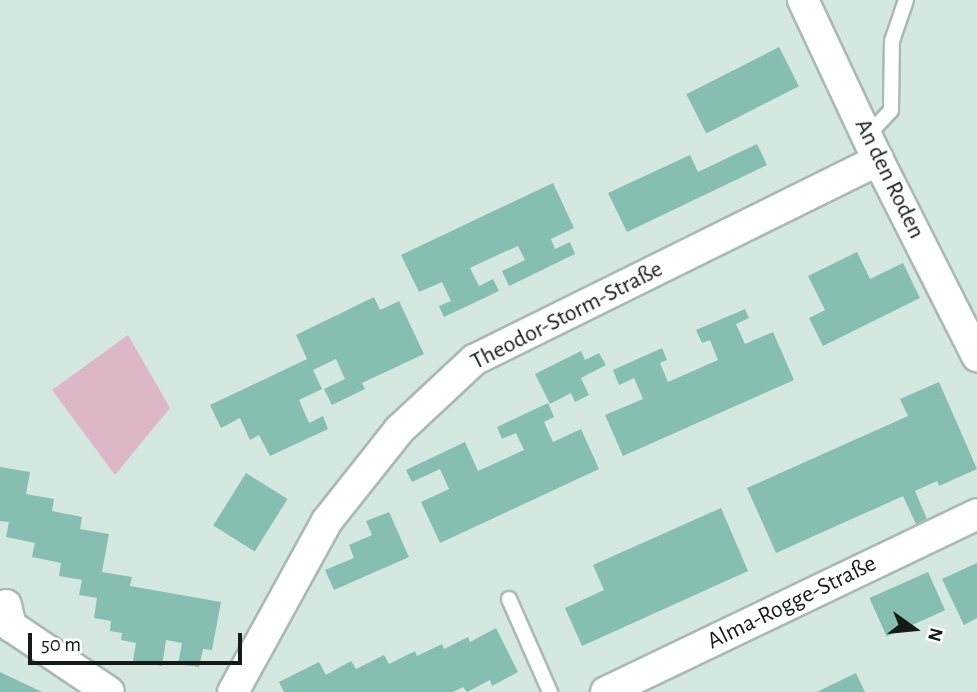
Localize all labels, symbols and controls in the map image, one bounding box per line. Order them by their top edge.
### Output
street label: An den Roden [848,114,930,244]
street label: Theodor-Storm-Straße [466,255,668,377]
street label: Alma-Rogge-Straße [703,550,881,656]
north arrow [879,594,949,664]
scale bar [32,618,245,662]
text: N [924,626,946,643]
text: 50 m [41,634,81,655]

